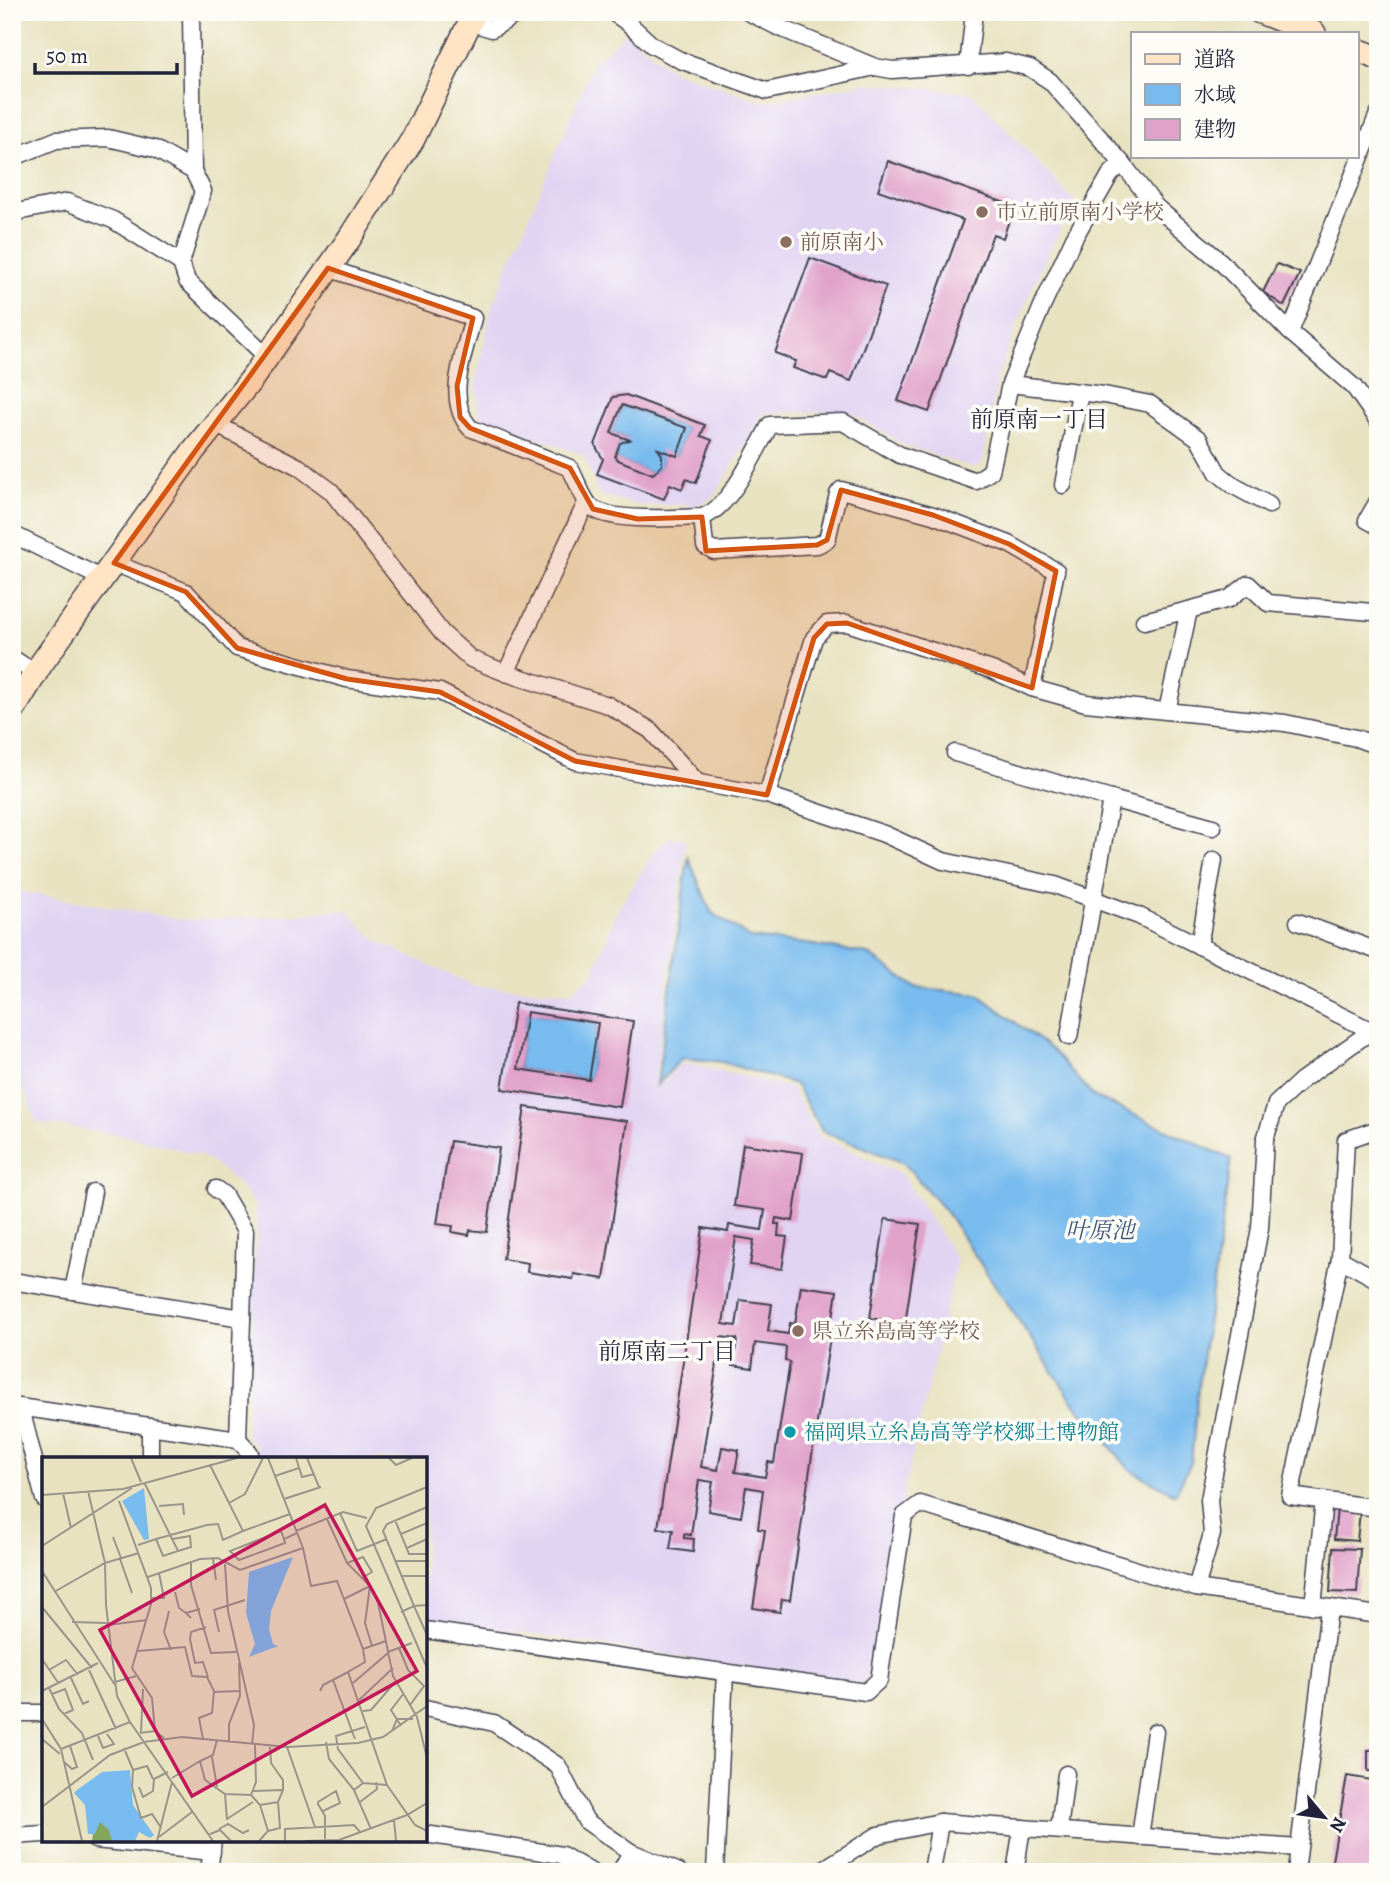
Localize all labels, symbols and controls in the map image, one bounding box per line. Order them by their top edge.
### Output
scale bar [35,32,177,76]
legend [1131,32,1358,158]
text: 50 m [46,42,88,70]
text: 道路 [1194,45,1236,73]
text: 水域 [1194,81,1236,109]
text: 建物 [1194,115,1236,143]
place label: 市立前原南小学校 [996,198,1164,226]
marker: 市立前原南小学校 [974,204,990,220]
place label: 前原南小 [800,228,884,256]
marker: 前原南小 [778,234,794,250]
district label: 前原南一丁目 [970,404,1108,435]
water label: 叶原池 [1066,1215,1138,1246]
place label: 県立糸島高等学校 [812,1317,980,1345]
marker: 県立糸島高等学校 [790,1323,806,1339]
district label: 前原南二丁目 [598,1336,736,1367]
place label: 福岡県立糸島高等学校郷土博物館 [804,1418,1119,1446]
marker: 福岡県立糸島高等学校郷土博物館 [782,1424,798,1440]
inset map [42,1457,427,1842]
north arrow [1288,1783,1358,1853]
text: N [1323,1812,1353,1837]

